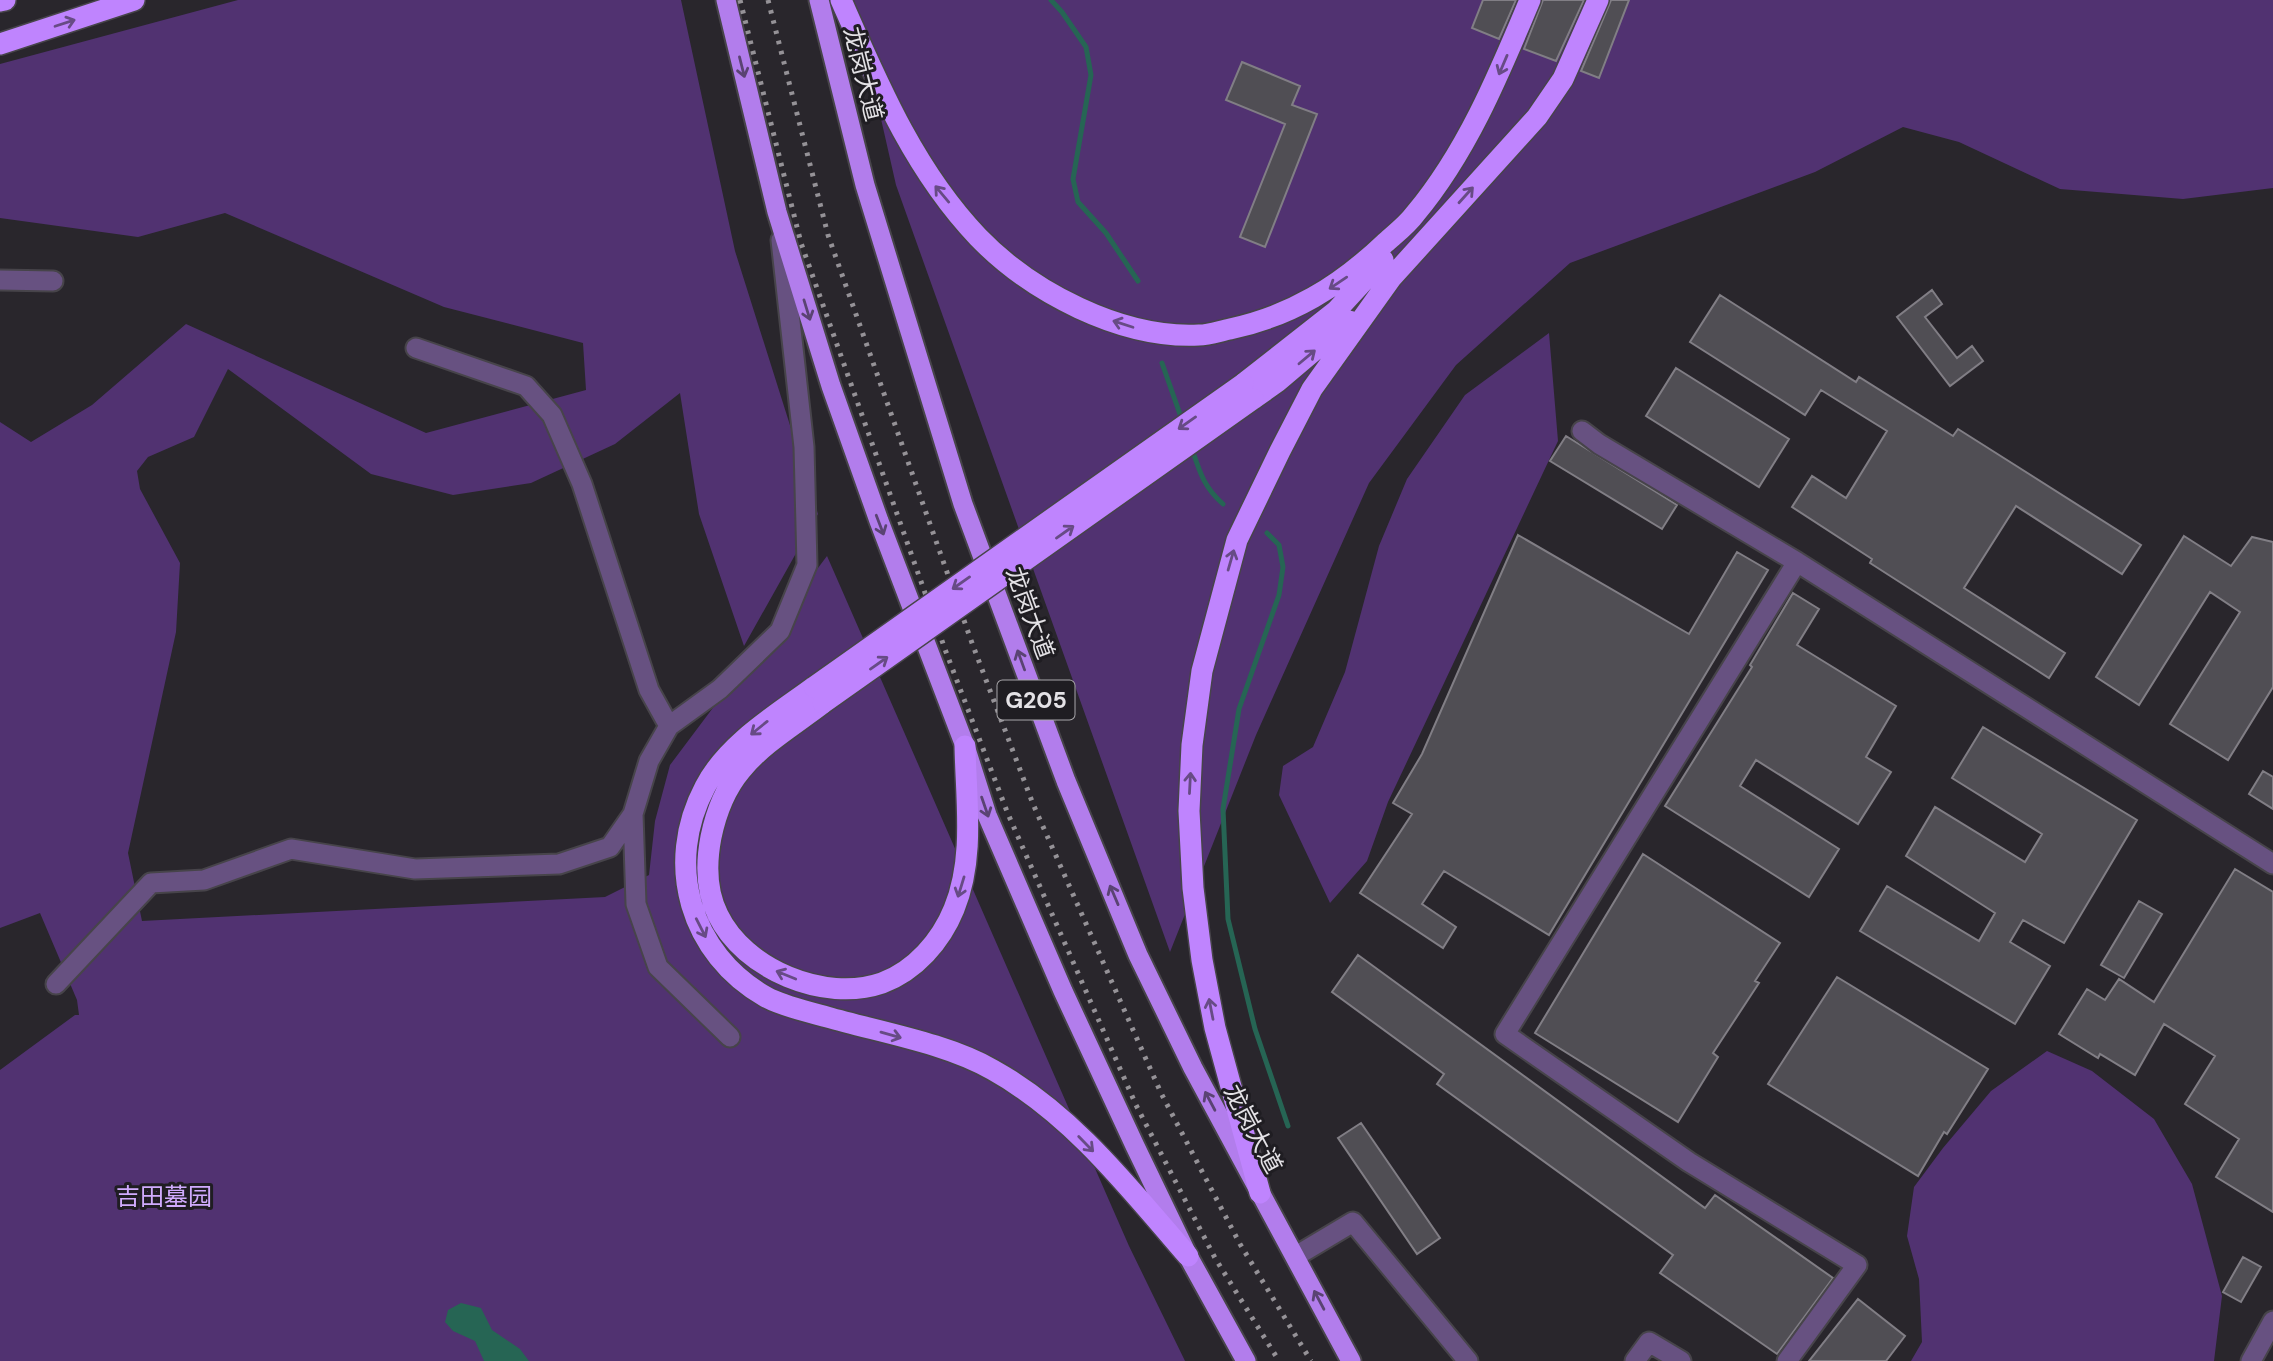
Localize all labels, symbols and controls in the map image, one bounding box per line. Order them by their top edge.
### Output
one-way arrow [54,16,76,29]
street label: 龙岗大道 [837,24,890,124]
one-way arrow [1495,54,1508,75]
one-way arrow [736,55,749,77]
one-way arrow [935,185,950,203]
one-way arrow [1458,187,1475,204]
one-way arrow [1329,275,1348,290]
one-way arrow [802,298,815,320]
one-way arrow [1113,317,1135,329]
one-way arrow [1298,349,1316,365]
one-way arrow [1178,416,1197,430]
one-way arrow [875,514,888,536]
one-way arrow [1055,525,1074,539]
one-way arrow [1226,549,1239,571]
street label: 龙岗大道 [999,562,1061,663]
one-way arrow [952,576,971,590]
one-way arrow [1014,650,1027,672]
one-way arrow [869,656,888,671]
road number: G205 [998,680,1074,720]
one-way arrow [751,721,769,736]
one-way arrow [1184,772,1197,795]
one-way arrow [980,796,992,818]
one-way arrow [953,876,966,898]
one-way arrow [1106,885,1119,906]
one-way arrow [694,917,708,937]
one-way arrow [775,968,797,981]
one-way arrow [1204,998,1218,1021]
one-way arrow [880,1029,902,1042]
street label: 龙岗大道 [1217,1079,1290,1178]
one-way arrow [1203,1091,1217,1111]
one-way arrow [1078,1135,1095,1152]
park label: 吉田墓园 [116,1181,212,1212]
one-way arrow [1312,1291,1326,1311]

